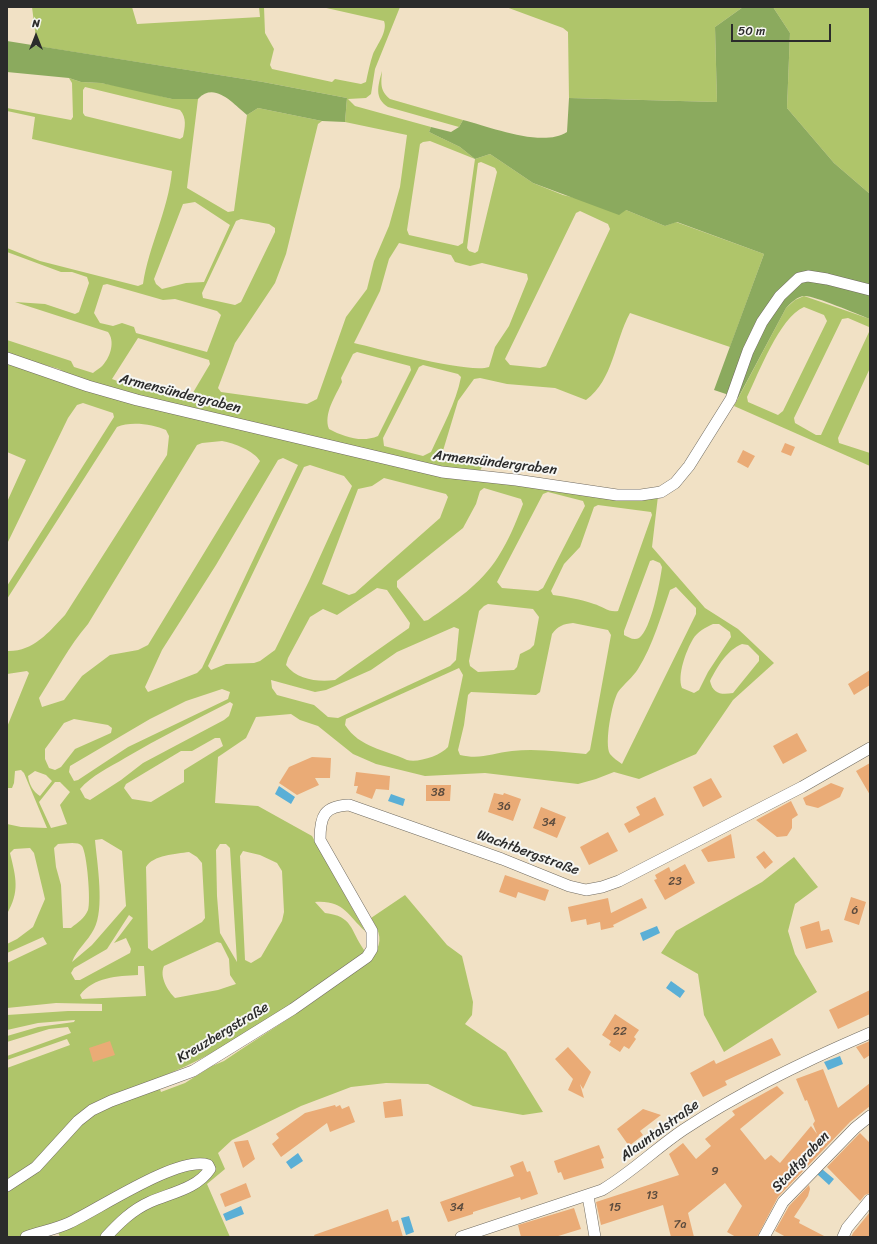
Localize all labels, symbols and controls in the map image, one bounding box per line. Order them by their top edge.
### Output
text: N [32,14,40,33]
north arrow [16,16,56,56]
scale bar [733,16,833,42]
text: 50 m [738,20,765,42]
street label: Armensündergraben [118,371,242,417]
street label: Armensündergraben [432,447,558,479]
house number: 38 [431,786,445,800]
house number: 36 [497,800,511,814]
house number: 34 [542,816,556,830]
street label: Wachtbergstraße [475,827,581,879]
house number: 23 [668,875,682,889]
house number: 6 [852,904,858,918]
street label: Kreuzbergstraße [174,999,272,1067]
house number: 22 [613,1025,627,1039]
street label: Alauntalstraße [617,1097,703,1165]
street label: Stadtgraben [769,1128,833,1196]
house number: 9 [711,1165,719,1179]
house number: 13 [646,1189,658,1203]
house number: 34 [450,1201,464,1215]
house number: 15 [609,1201,621,1215]
house number: 7a [674,1218,686,1232]

